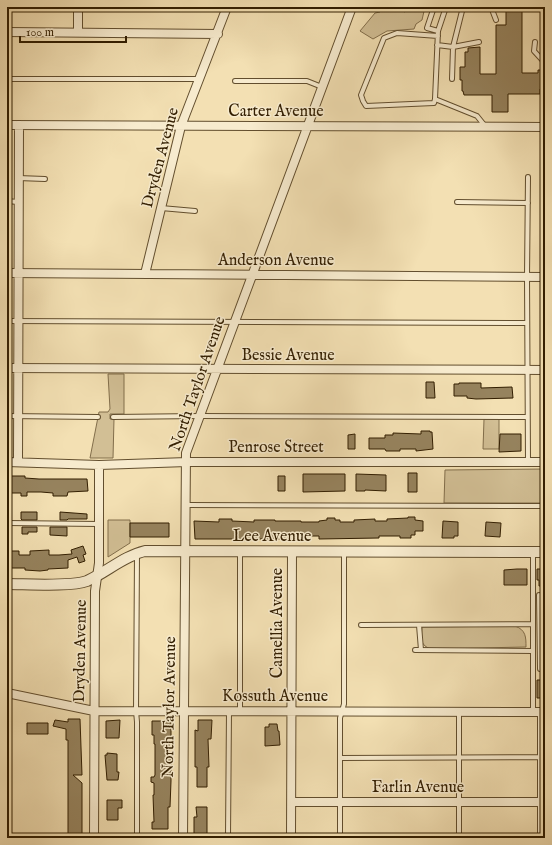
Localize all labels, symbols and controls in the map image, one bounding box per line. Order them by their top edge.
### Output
scale bar [20,18,126,44]
text: 100 m [26,25,54,40]
street label: Carter Avenue [228,102,324,122]
street label: Dryden Avenue [138,106,184,210]
street label: Anderson Avenue [217,251,334,271]
street label: North Taylor Avenue [166,314,230,454]
street label: Bessie Avenue [241,346,335,366]
street label: Penrose Street [228,438,324,458]
street label: Lee Avenue [233,527,311,547]
street label: Camellia Avenue [268,568,288,678]
street label: Dryden Avenue [70,599,92,703]
street label: North Taylor Avenue [159,636,181,778]
street label: Kossuth Avenue [222,687,328,707]
street label: Farlin Avenue [372,778,464,798]

